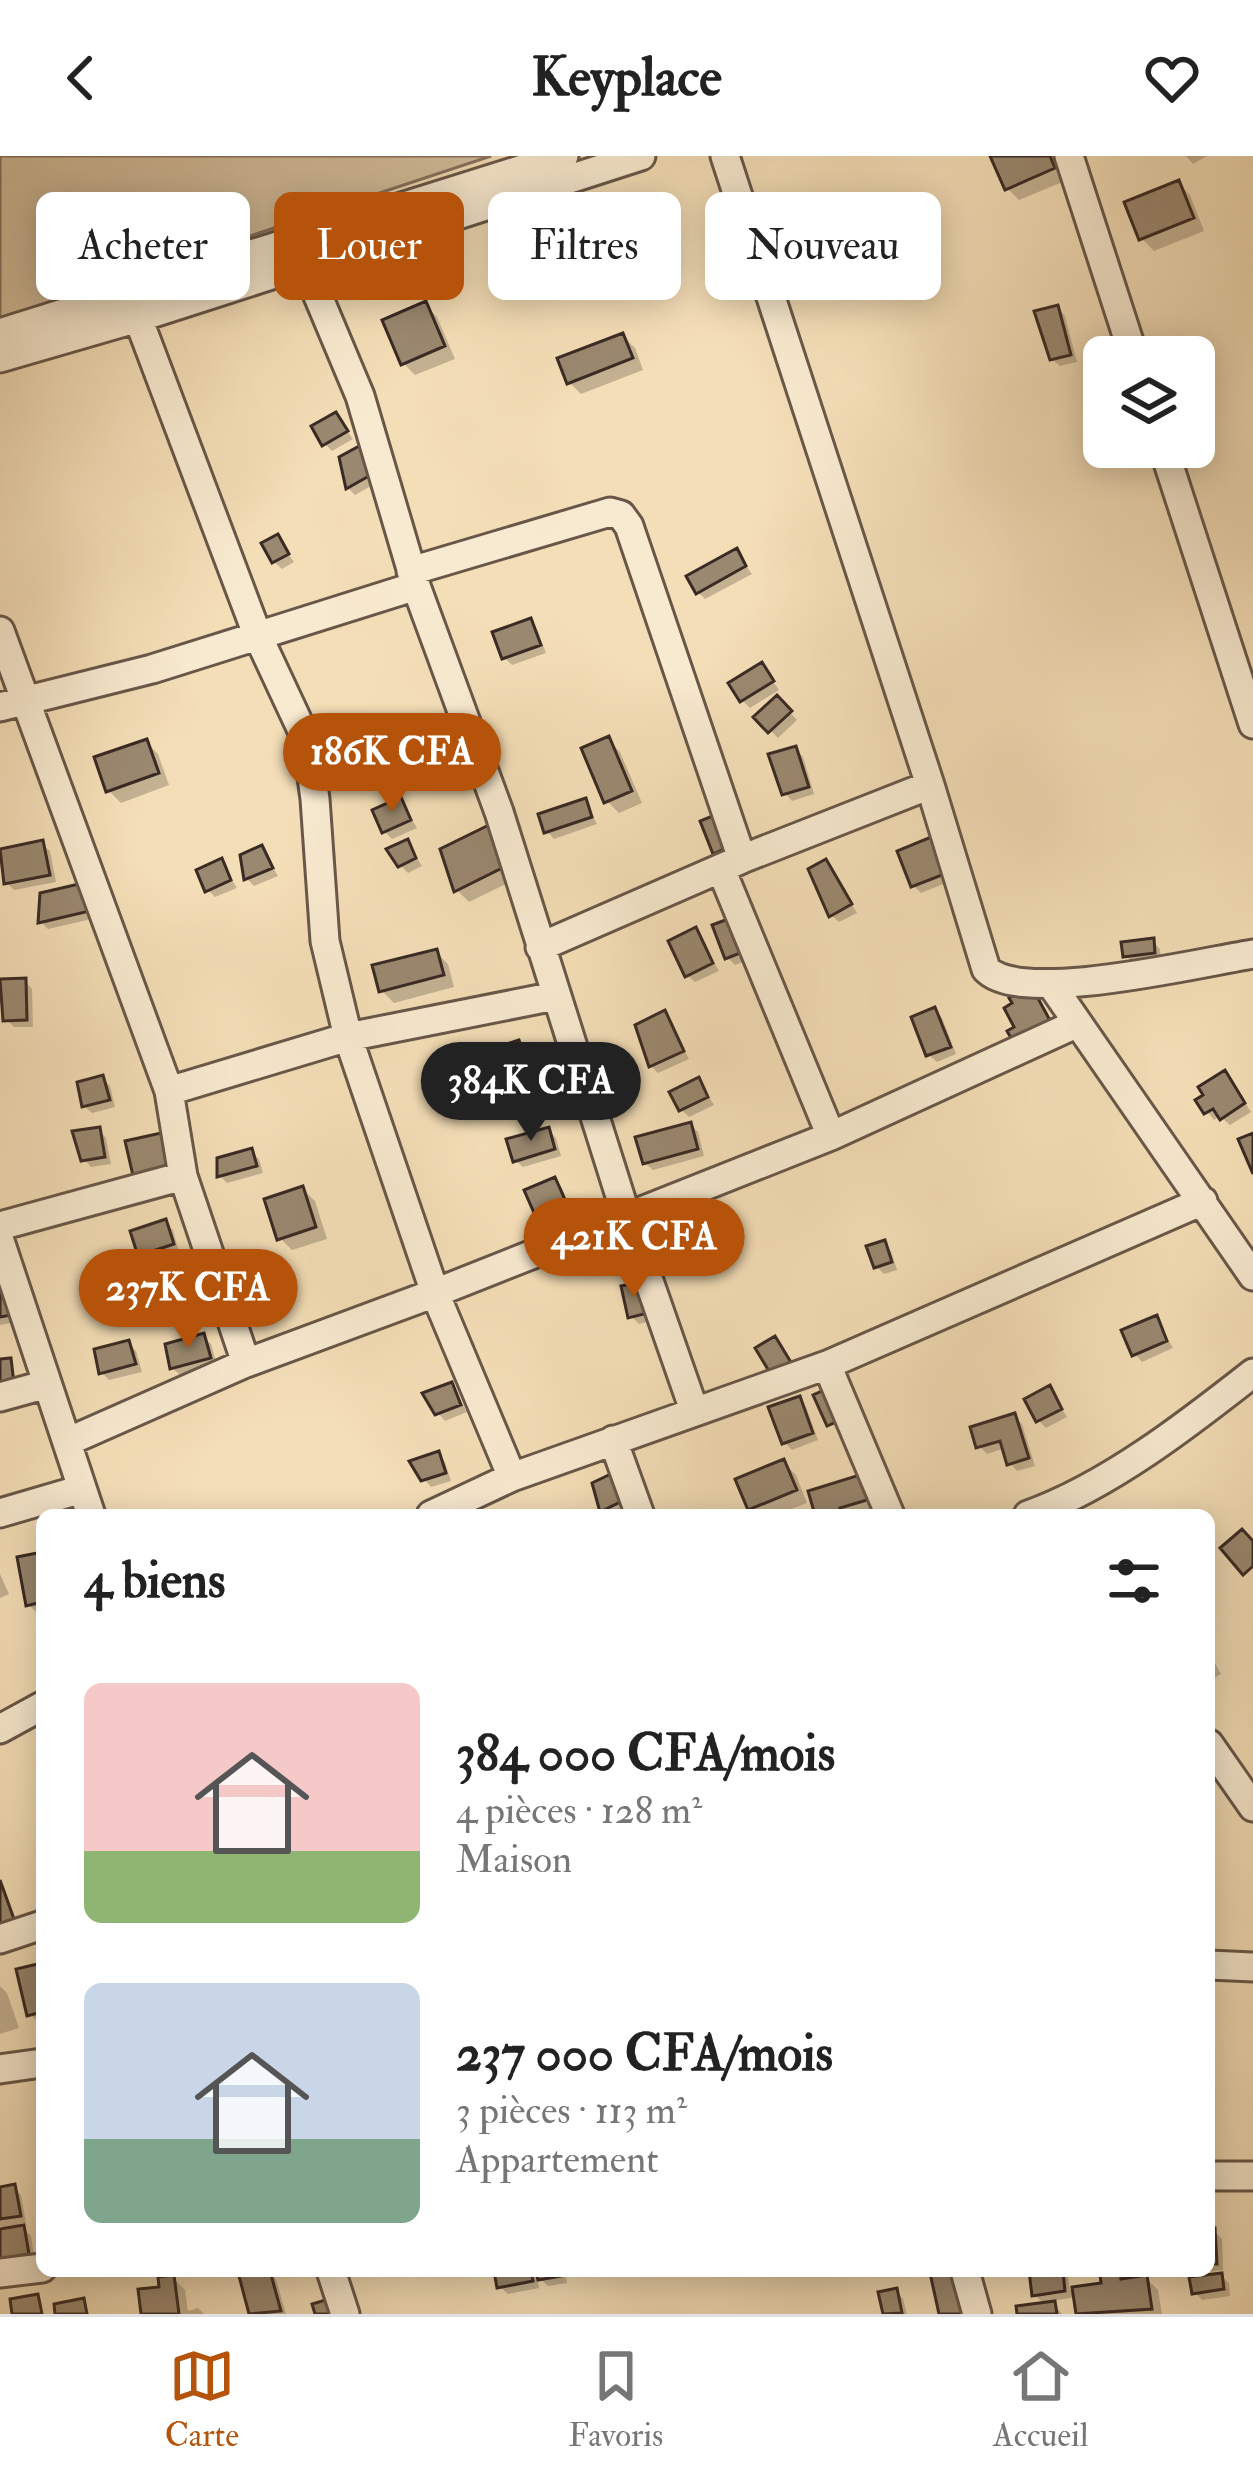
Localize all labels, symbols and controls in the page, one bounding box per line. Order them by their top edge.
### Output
text: Keyplace [531,44,722,112]
icon: back [48,45,114,111]
icon: heart [1139,45,1205,111]
chip: Acheter [36,192,250,300]
chip: Louer [274,192,464,300]
chip: Filtres [488,192,681,300]
chip: Nouveau [705,192,941,300]
map controls [1083,336,1215,468]
button: layers [1083,336,1215,468]
pin: 186K CFA [268,713,516,815]
text: 186K CFA [310,727,474,776]
pin: 384K CFA [407,1042,655,1144]
text: 384K CFA [448,1056,614,1105]
pin: 421K CFA [510,1198,758,1300]
text: 421K CFA [551,1212,717,1261]
pin: 237K CFA [64,1249,312,1351]
text: 237K CFA [106,1263,270,1312]
icon: filters [1101,1548,1167,1614]
text: 4 biens [84,1549,226,1613]
text: 384 000 CFA/mois [456,1722,835,1786]
icon: home [180,1731,324,1875]
text: 4 pièces · 128 m² [456,1786,702,1835]
text: Maison [456,1835,572,1884]
text: 237 000 CFA/mois [456,2022,833,2086]
icon: home [180,2031,324,2175]
text: 3 pièces · 113 m² [456,2086,687,2135]
text: Appartement [456,2135,659,2184]
tab: Carte [165,2343,239,2456]
tab: Favoris [568,2343,663,2456]
tab: Accueil [993,2343,1088,2456]

